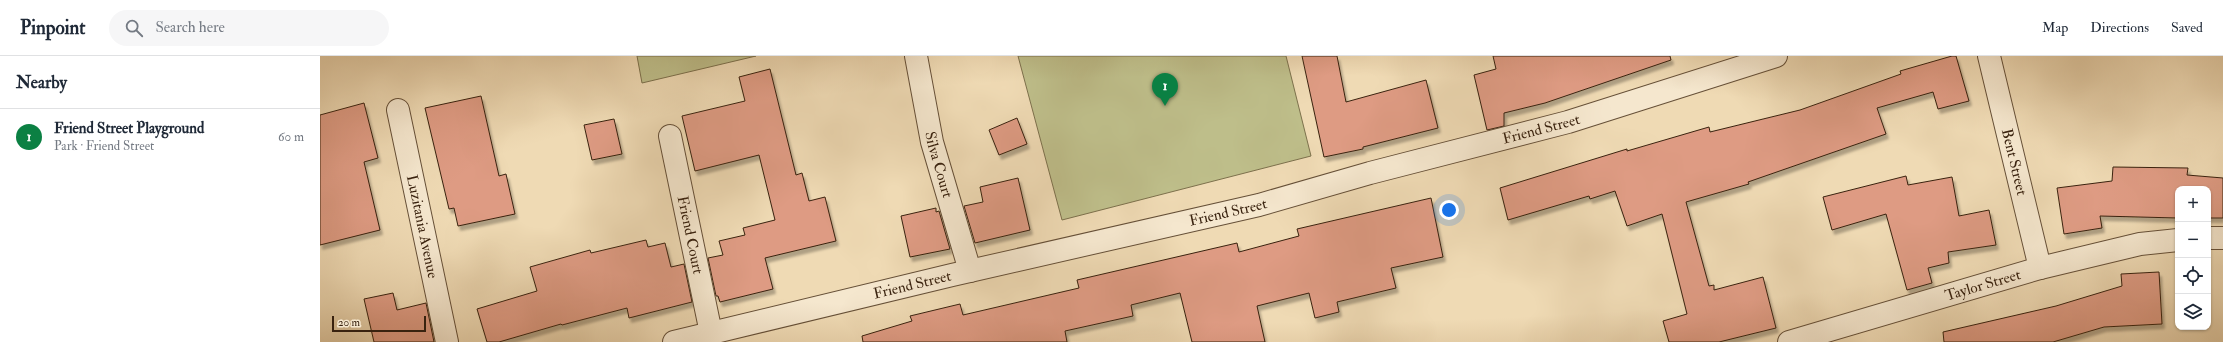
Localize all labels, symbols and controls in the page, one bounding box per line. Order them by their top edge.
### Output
search box [109,10,389,46]
text: Pinpoint [20,16,85,40]
icon: search [123,17,145,39]
text: Search here [155,18,225,37]
text: Map [2042,19,2068,36]
text: Directions [2090,19,2149,36]
text: Saved [2171,19,2203,36]
text: Nearby [16,72,67,93]
pin: 1 [1152,73,1178,106]
street label: Friend Street [1500,110,1582,149]
text: Friend Street Playground [54,119,204,138]
street label: Bent Street [1997,127,2031,198]
text: 1 [27,129,31,145]
text: 60 m [278,129,304,145]
street label: Silva Court [920,130,957,200]
text: Park · Friend Street [54,138,154,154]
street label: Luzitania Avenue [402,173,442,280]
map controls [2175,186,2211,330]
button: + [2175,186,2211,222]
street label: Friend Court [673,194,708,276]
street label: Friend Street [1187,194,1269,231]
your location [1439,200,1459,220]
button: − [2175,222,2211,258]
button: locate [2175,258,2211,294]
street label: Taylor Street [1943,265,2023,305]
street label: Friend Street [872,267,953,304]
button: layers [2175,294,2211,330]
scale bar [332,314,426,333]
text: 20 m [338,316,360,329]

